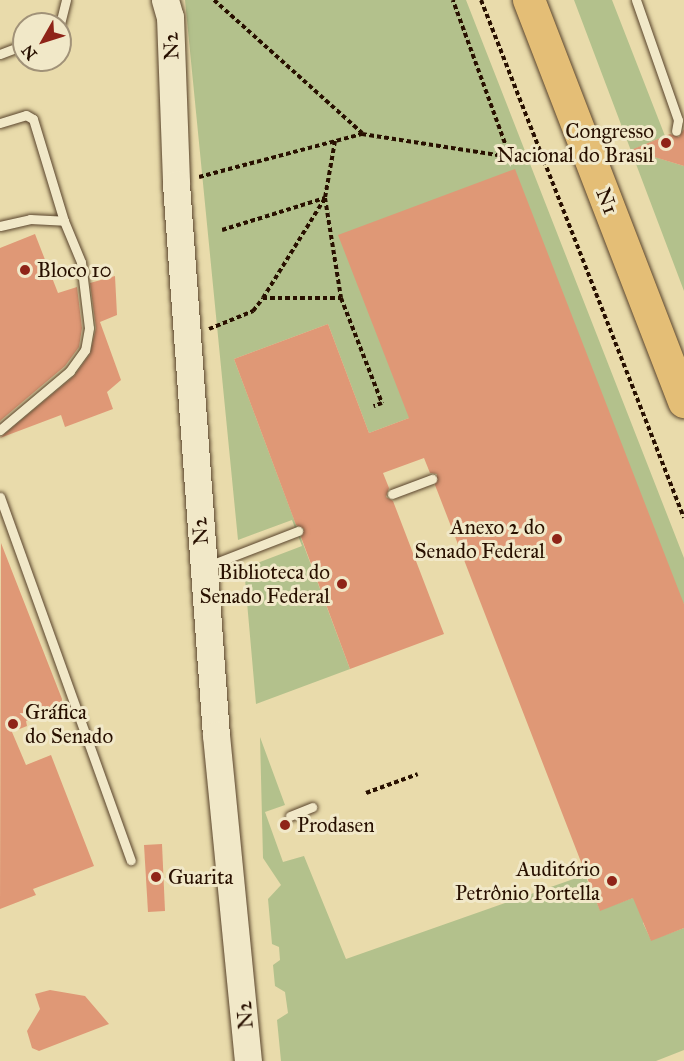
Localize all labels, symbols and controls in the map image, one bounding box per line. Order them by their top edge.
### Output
north arrow [12,12,72,72]
street label: N2 [158,31,184,61]
text: N [18,41,41,64]
place label: Congresso Nacional do Brasil [497,118,654,168]
marker: Congresso Nacional do Brasil [659,136,673,150]
street label: N1 [591,184,623,218]
place label: Bloco 10 [37,257,112,283]
marker: Bloco 10 [18,263,32,277]
place label: Anexo 2 do Senado Federal [414,514,545,564]
street label: N2 [186,516,214,546]
marker: Anexo 2 do Senado Federal [550,532,564,546]
place label: Biblioteca do Senado Federal [199,559,330,609]
marker: Biblioteca do Senado Federal [335,577,349,591]
place label: Gráfica do Senado [25,699,113,749]
marker: Gráfica do Senado [6,717,20,731]
place label: Prodasen [297,812,375,838]
marker: Prodasen [278,818,292,832]
place label: Auditório Petrônio Portella [455,856,600,906]
place label: Guarita [168,864,233,890]
marker: Guarita [149,870,163,884]
marker: Auditório Petrônio Portella [605,874,619,888]
street label: N2 [231,1000,259,1030]

